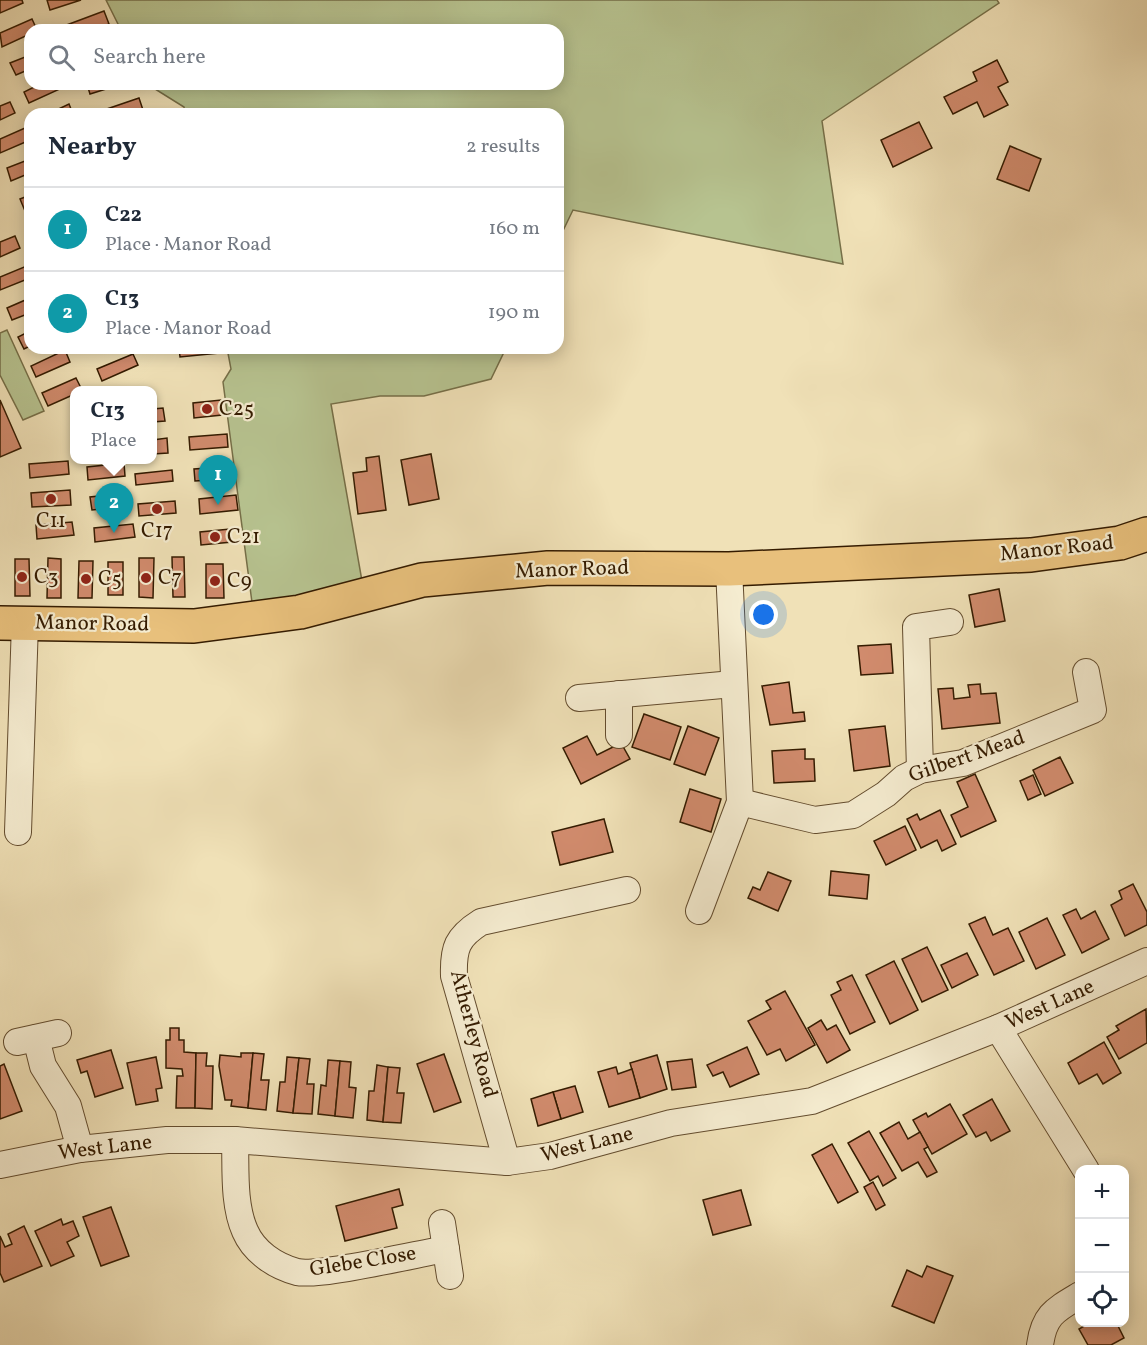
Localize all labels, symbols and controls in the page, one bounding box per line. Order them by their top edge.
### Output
search box [24,24,564,90]
icon: search [45,41,78,74]
text: Search here [93,42,206,73]
text: Nearby [48,129,137,165]
text: 2 results [466,133,540,161]
text: C22 [105,200,142,231]
text: 1 [63,215,72,243]
text: 160 m [488,215,540,243]
text: Place · Manor Road [105,231,272,259]
text: C13 [105,284,139,315]
text: 2 [62,299,73,327]
text: 190 m [488,299,540,327]
text: Place · Manor Road [105,315,272,343]
popup [70,386,157,464]
place label: C25 [219,395,254,424]
text: C13 [91,396,125,427]
marker: C25 [200,402,214,416]
text: Place [91,427,136,455]
pin: 1 [198,456,238,505]
pin: 2 [94,484,134,533]
marker: C11 [44,492,58,506]
marker: C17 [150,502,164,516]
place label: C11 [36,507,66,536]
place label: C17 [141,517,173,546]
place label: C21 [227,523,260,552]
street label: Manor Road [999,529,1115,569]
marker: C21 [208,530,222,544]
street label: Manor Road [514,554,630,586]
place label: C3 [34,563,59,592]
place label: C7 [158,564,182,593]
place label: C5 [98,565,122,594]
place label: C9 [227,567,252,596]
marker: C3 [15,570,29,584]
marker: C7 [139,571,153,585]
marker: C5 [79,572,93,586]
marker: C9 [208,574,222,588]
your location [749,600,778,629]
street label: Manor Road [35,609,149,639]
street label: Gilbert Mead [905,724,1029,790]
street label: Atherley Road [442,967,504,1101]
street label: West Lane [1001,972,1099,1037]
street label: West Lane [538,1119,636,1171]
street label: West Lane [56,1128,154,1168]
map controls [1075,1165,1129,1327]
button: + [1075,1165,1129,1219]
button: − [1075,1219,1129,1273]
street label: Glebe Close [308,1239,418,1285]
button: locate [1075,1273,1129,1327]

